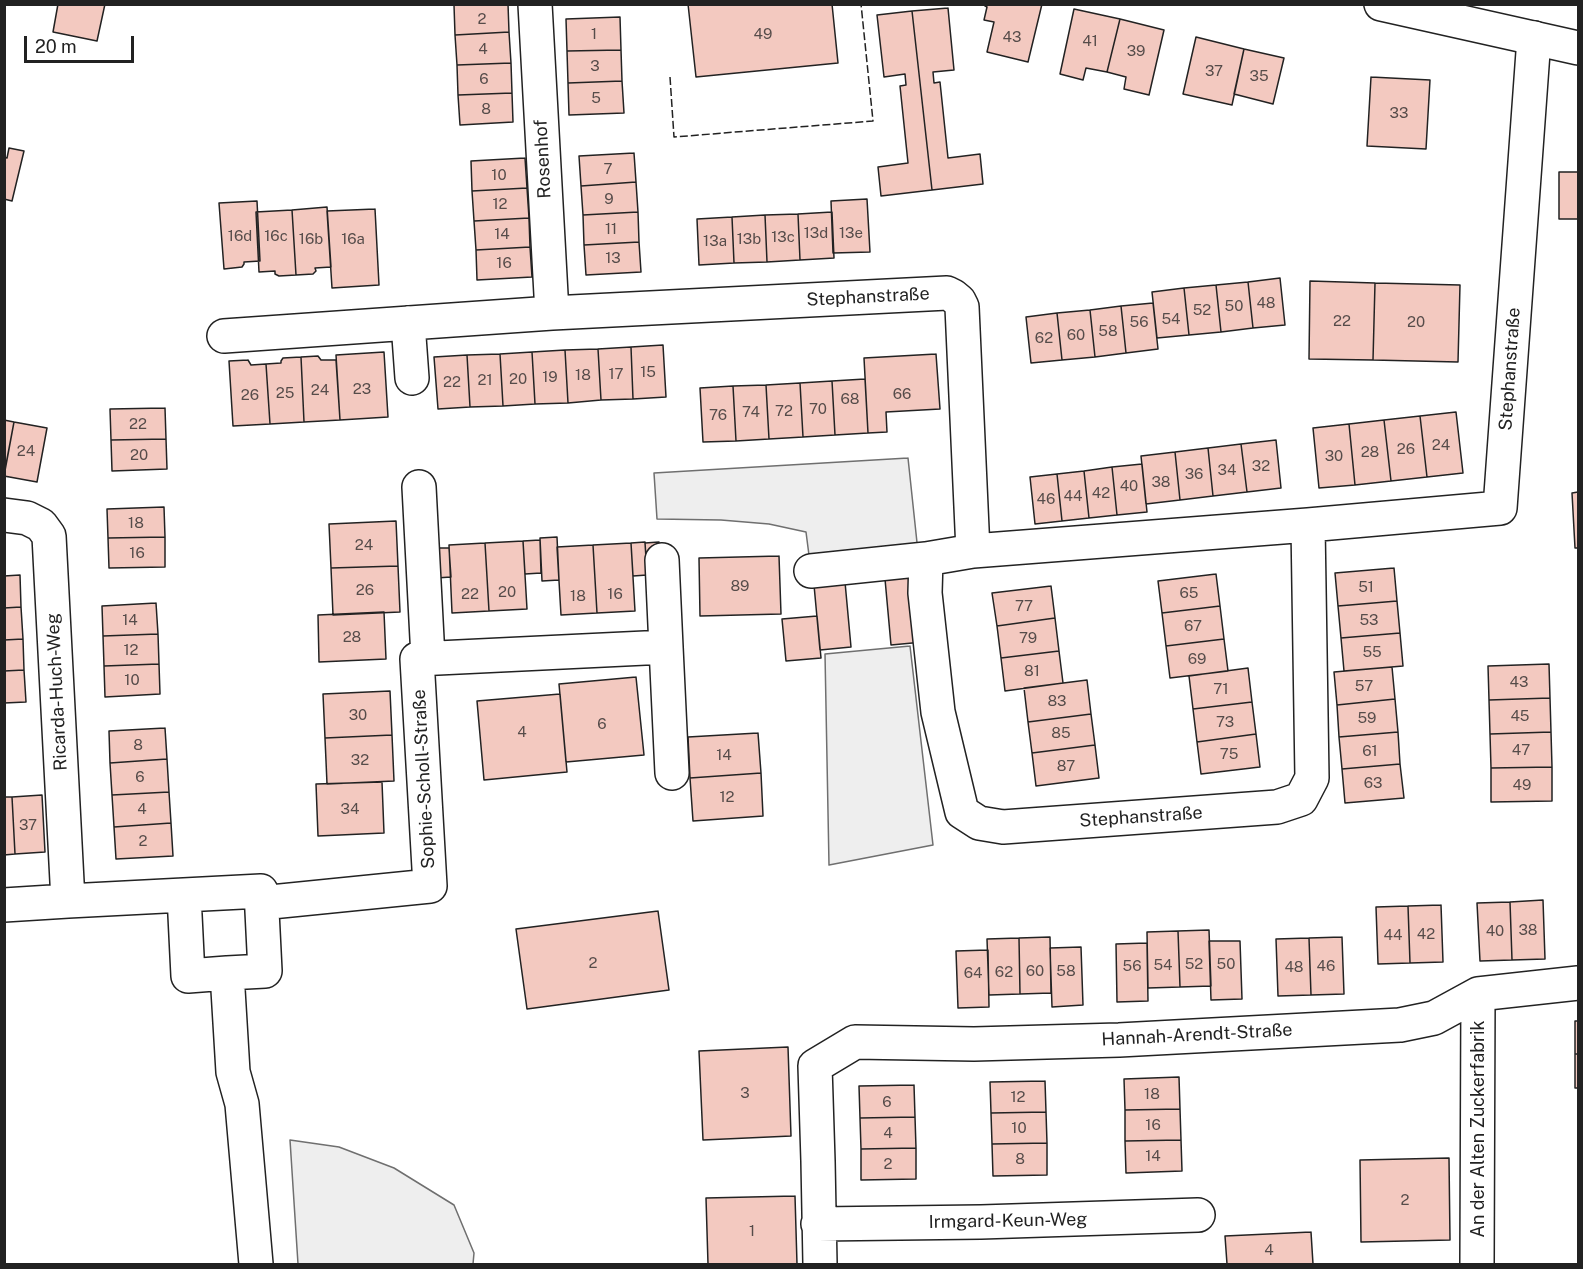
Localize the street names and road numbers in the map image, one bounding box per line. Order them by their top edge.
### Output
street label: Rosenhof [530,119,556,199]
street label: Stephanstraße [806,283,930,311]
street label: Stephanstraße [1495,307,1525,431]
street label: Ricarda-Huch-Weg [42,613,72,771]
street label: Sophie-Scholl-Straße [409,689,439,869]
street label: Stephanstraße [1079,802,1203,832]
street label: Hannah-Arendt-Straße [1101,1019,1293,1051]
street label: An der Alten Zuckerfabrik [1467,1020,1489,1238]
street label: Irmgard-Keun-Weg [928,1209,1088,1233]

